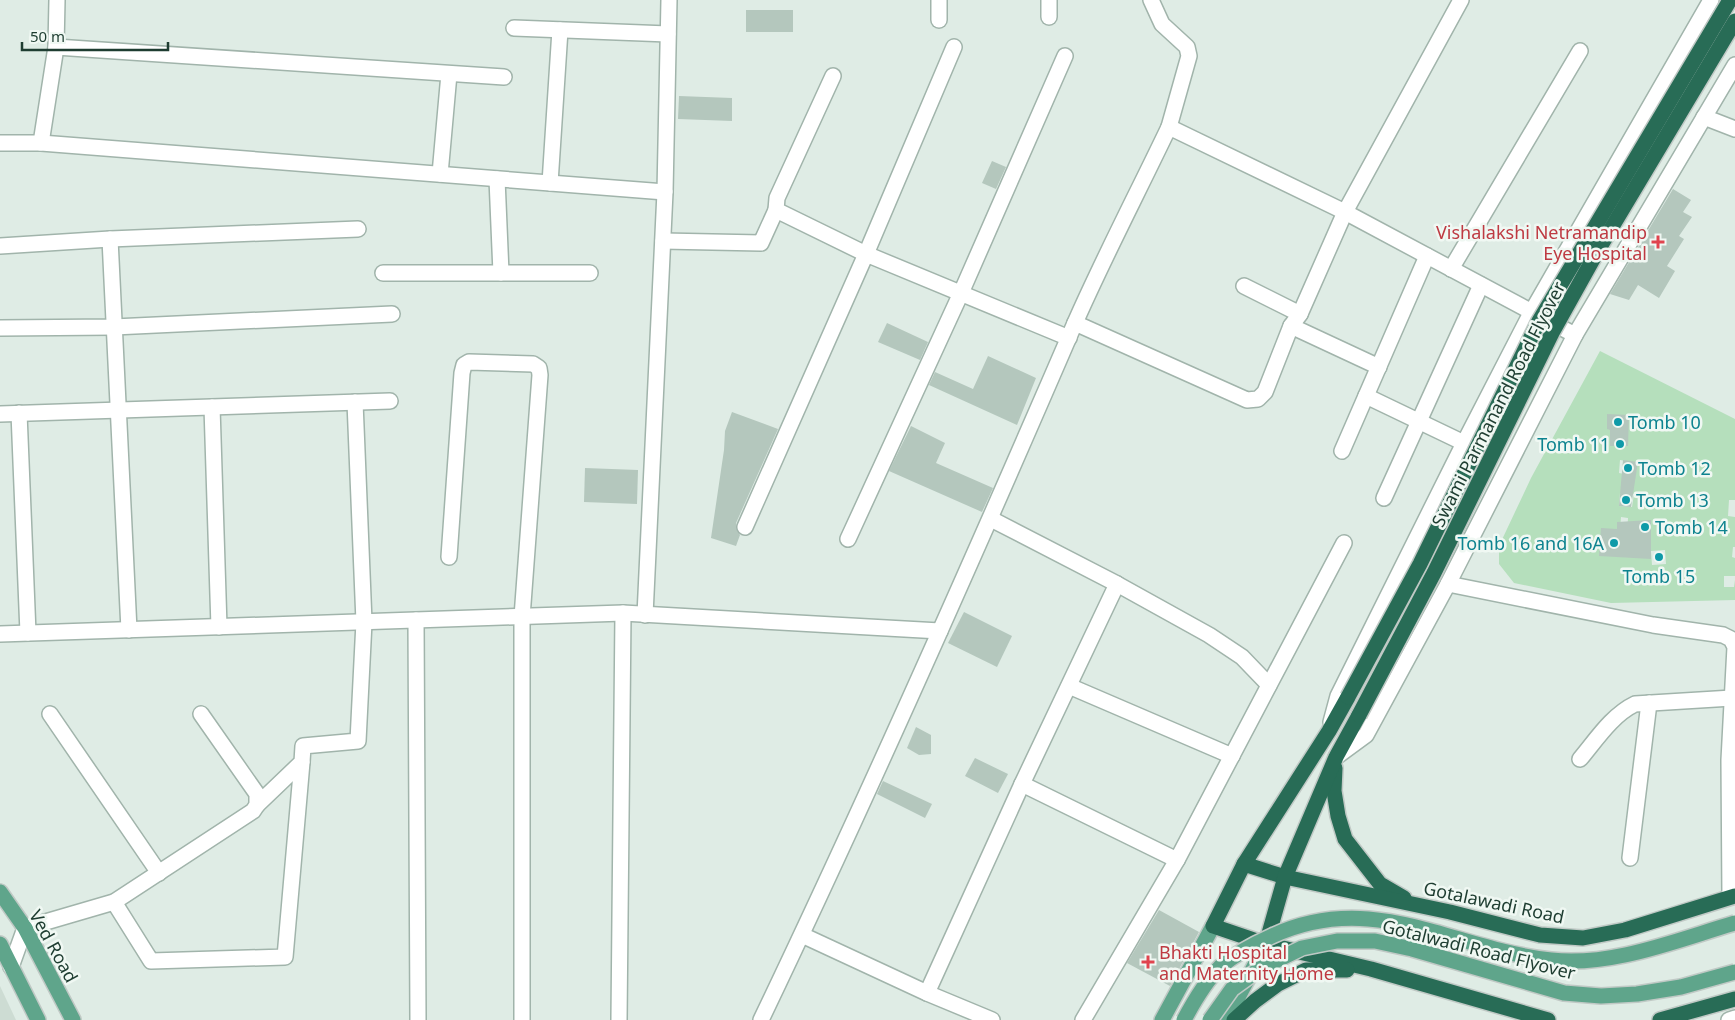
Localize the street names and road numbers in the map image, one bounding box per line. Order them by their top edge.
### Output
street label: Swami Parmanand Road Flyover [1426,277,1571,531]
street label: Gotalawadi Road [1421,875,1567,929]
street label: Ved Road [24,905,84,987]
street label: Gotalwadi Road Flyover [1380,913,1579,985]

